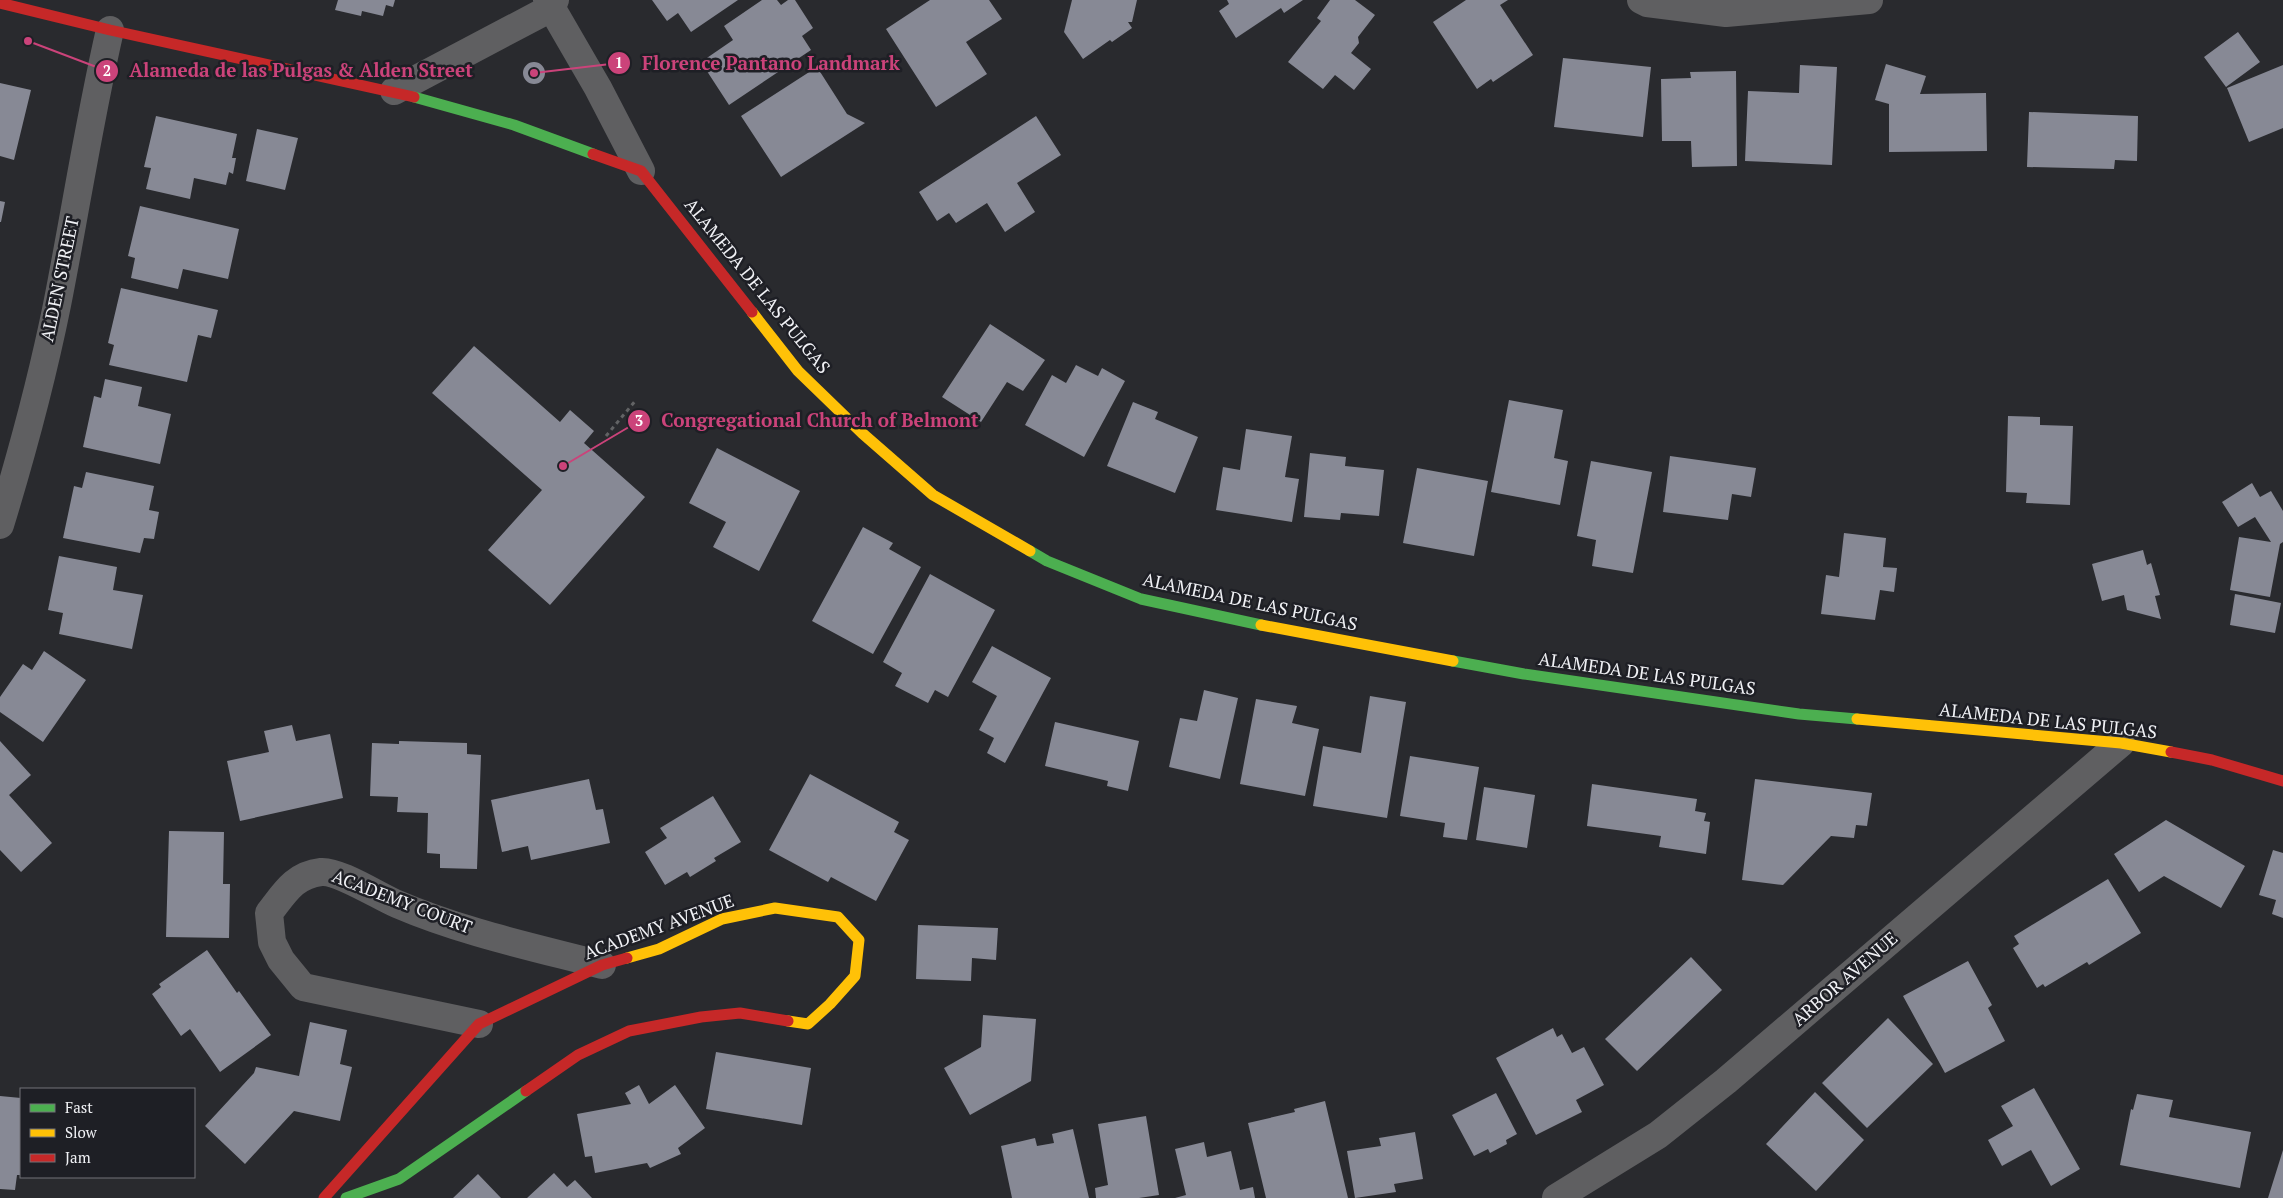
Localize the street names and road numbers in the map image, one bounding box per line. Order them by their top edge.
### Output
street label: ALAMEDA DE LAS PULGAS [680,193,836,378]
street label: ALDEN STREET [34,214,84,344]
street label: ALAMEDA DE LAS PULGAS [1141,567,1360,636]
street label: ALAMEDA DE LAS PULGAS [1537,646,1757,700]
street label: ALAMEDA DE LAS PULGAS [1938,697,2158,743]
street label: ACADEMY COURT [329,863,476,939]
street label: ACADEMY AVENUE [580,888,737,964]
street label: ARBOR AVENUE [1786,926,1902,1031]

